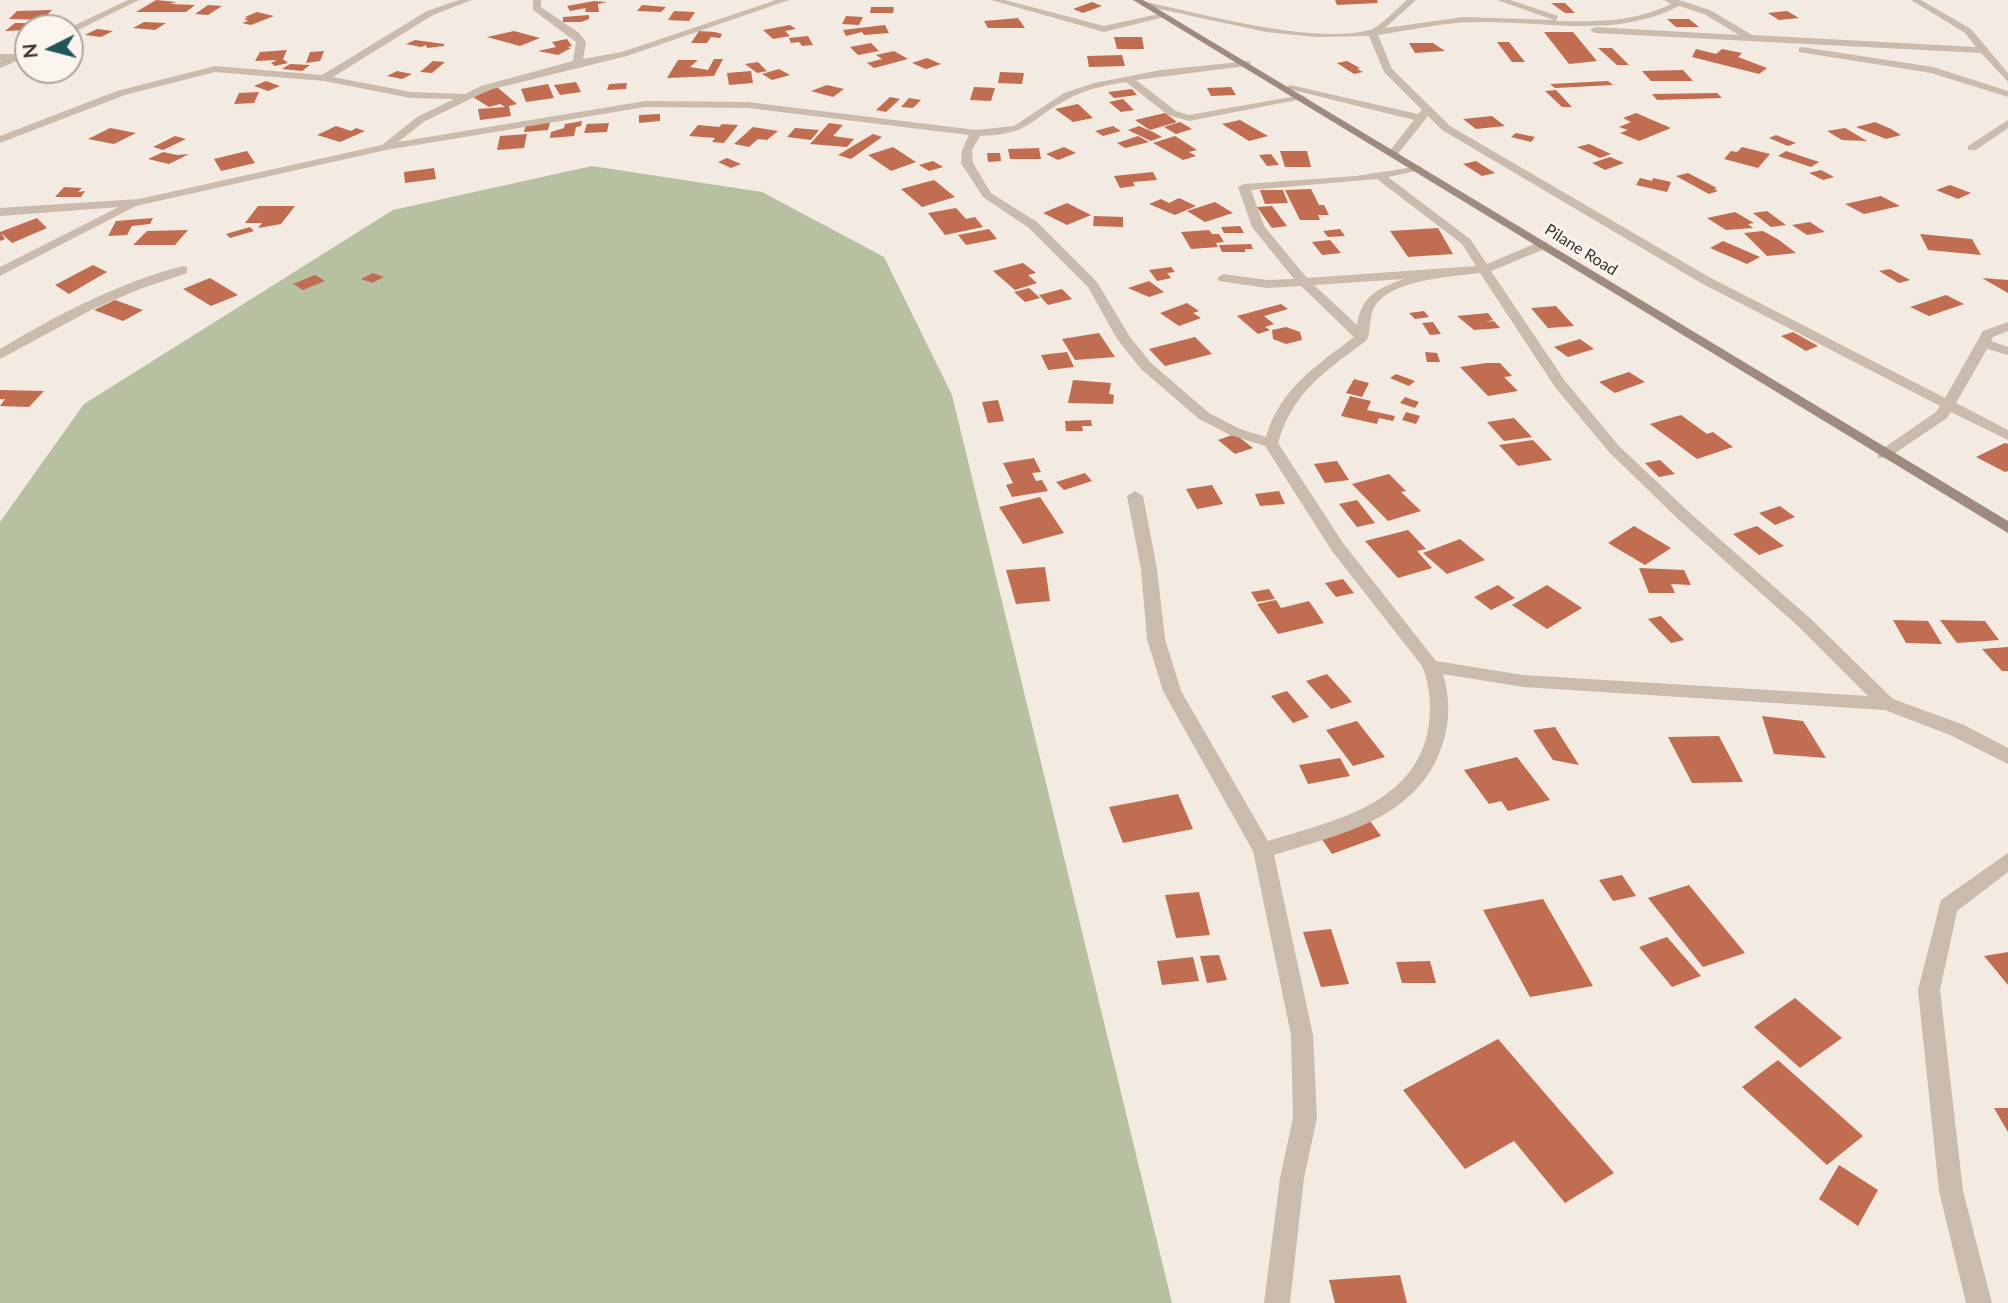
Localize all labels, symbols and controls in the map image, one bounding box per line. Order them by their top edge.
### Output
north arrow [14,14,84,84]
text: N [17,43,42,60]
street label: Pilane Road [1541,220,1621,280]

